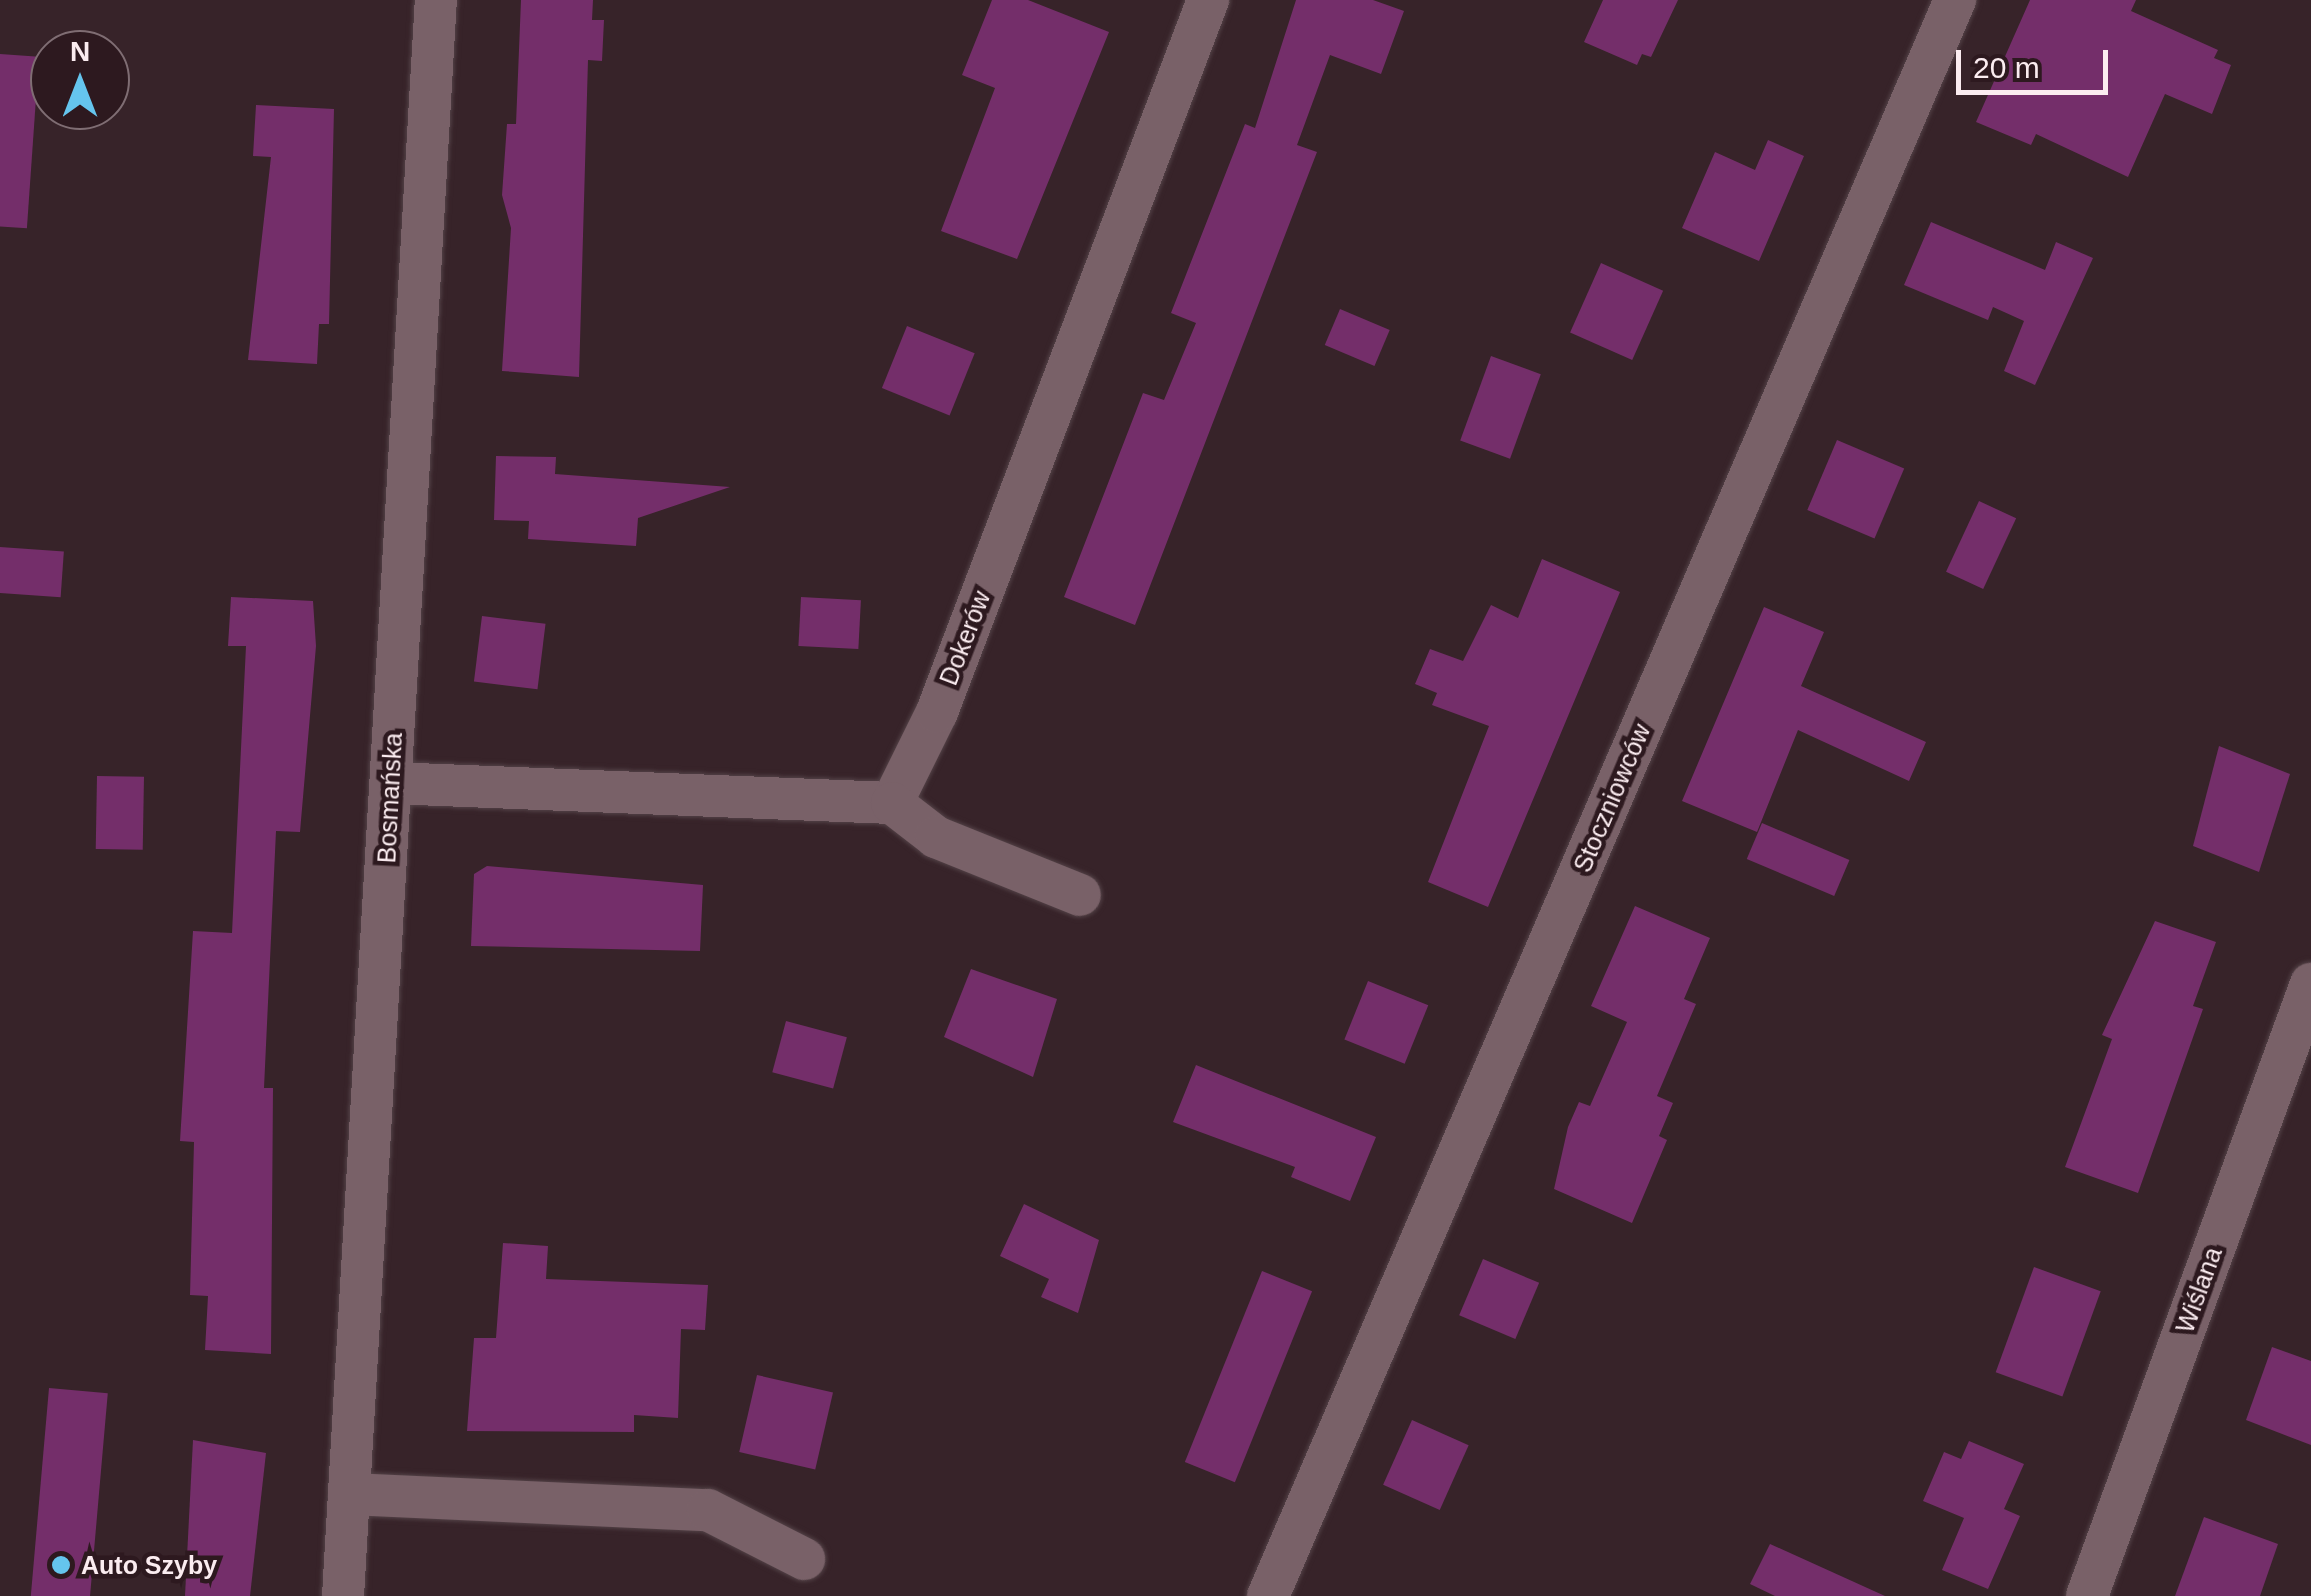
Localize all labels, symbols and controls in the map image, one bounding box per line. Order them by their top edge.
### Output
north arrow [30,30,130,130]
scale bar [1961,30,2114,92]
text: N [70,36,90,67]
text: 20 m [1973,51,2040,84]
street label: Dokerów [933,587,997,689]
street label: Stoczniowców [1567,719,1657,877]
street label: Bosmańska [372,732,408,864]
street label: Wiślana [2170,1243,2228,1337]
place label: Auto Szyby [81,1550,217,1580]
marker: Auto Szyby [50,1554,72,1576]

